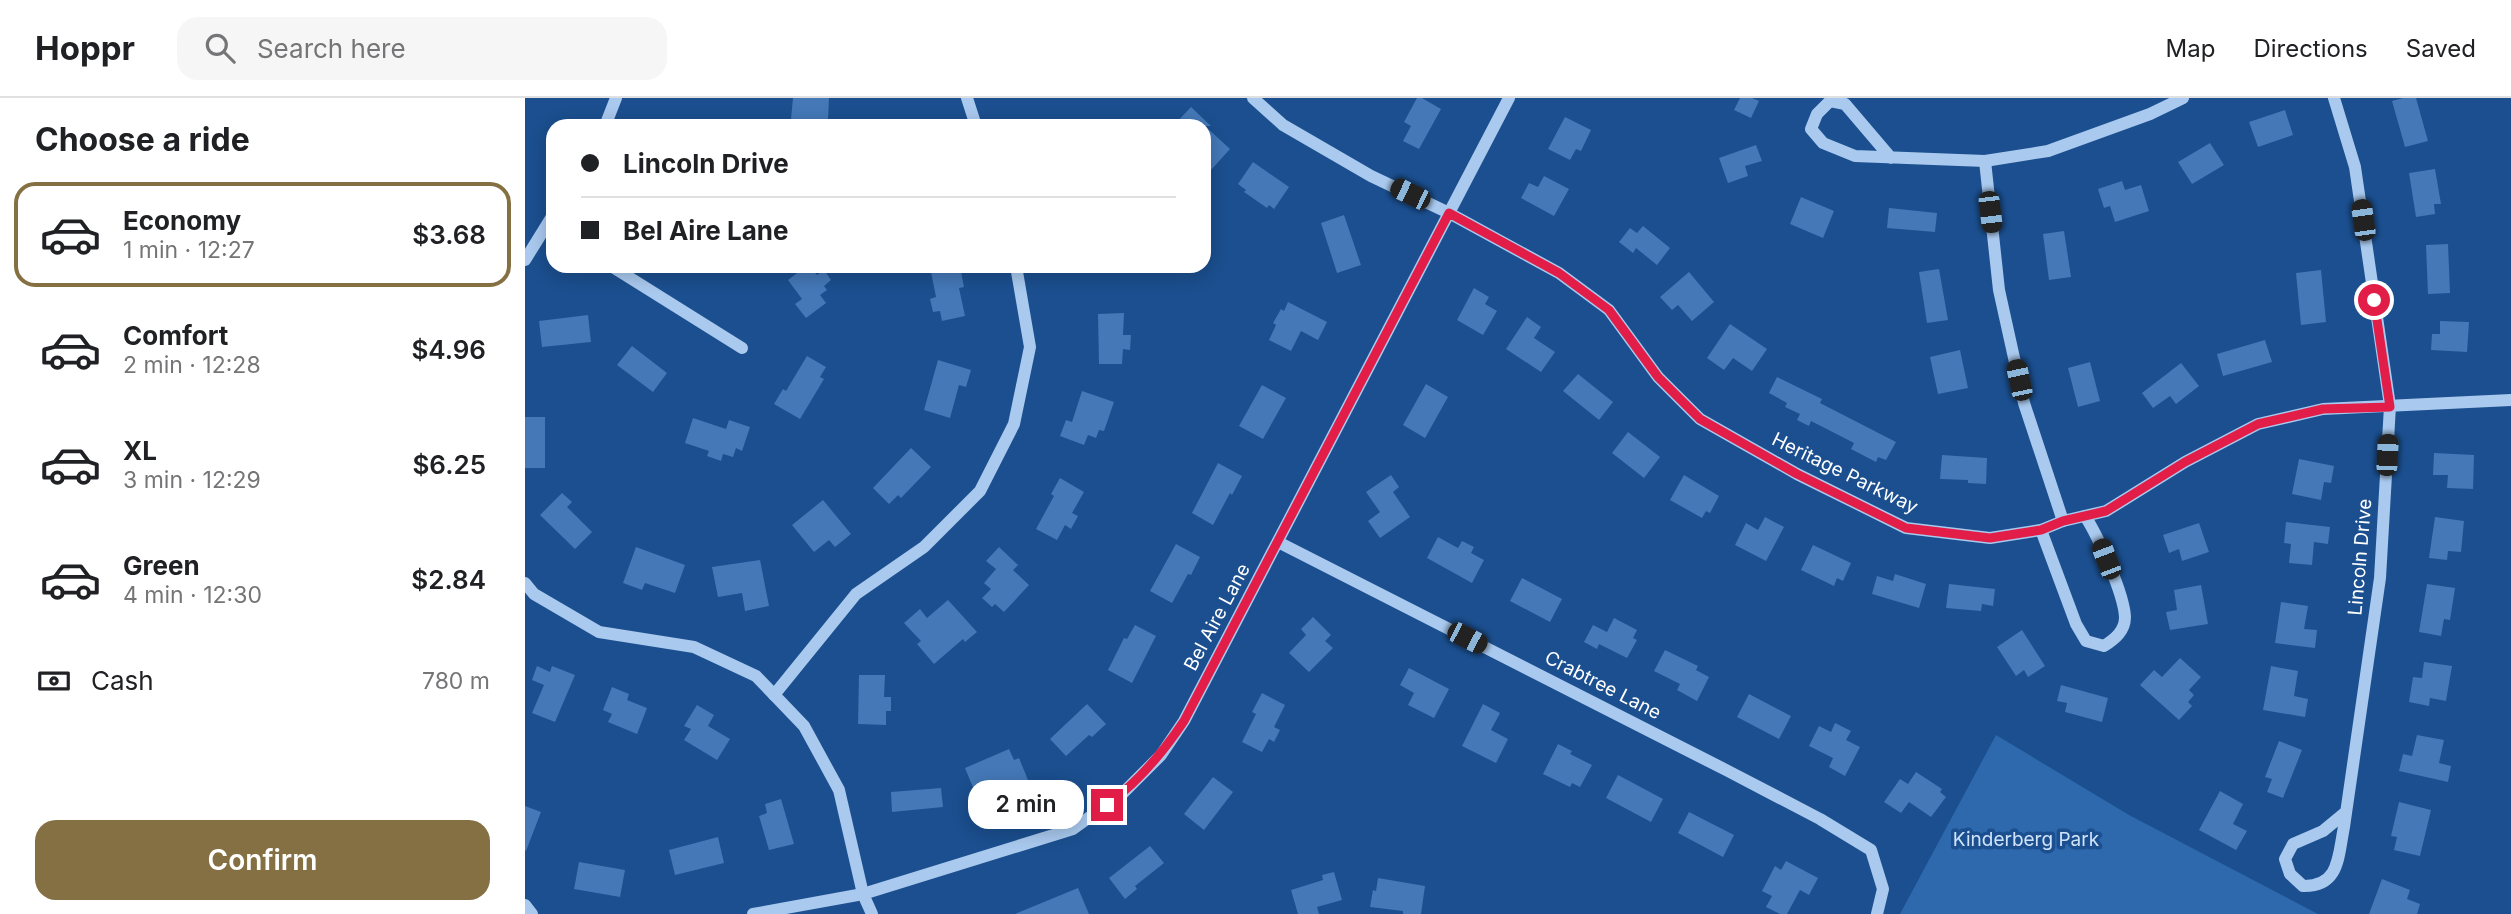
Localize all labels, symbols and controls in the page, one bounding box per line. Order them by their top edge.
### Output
search box [177,17,667,80]
text: Hoppr [35,28,135,68]
icon: search [201,29,239,67]
text: Search here [257,33,406,64]
text: Map [2166,34,2215,63]
text: Directions [2253,34,2368,63]
text: Saved [2406,34,2476,63]
text: Choose a ride [35,120,250,159]
text: Lincoln Drive [623,148,789,179]
car [1387,175,1434,213]
car [1978,190,2003,234]
car [2350,198,2377,242]
icon: car [39,203,102,266]
text: Economy [123,205,241,236]
text: Bel Aire Lane [623,215,788,246]
text: $3.68 [412,219,486,250]
text: 1 min · 12:27 [123,236,255,264]
route start [2358,284,2390,316]
icon: car [39,318,102,381]
text: Comfort [123,320,228,351]
text: $4.96 [411,334,486,365]
text: 2 min · 12:28 [123,351,261,379]
car [2005,357,2034,403]
street label: Heritage Parkway [1768,428,1922,518]
icon: car [39,433,102,496]
car [2376,433,2399,477]
text: XL [123,435,157,466]
text: $6.25 [412,449,486,480]
text: 3 min · 12:29 [123,466,261,494]
street label: Lincoln Drive [2343,498,2377,616]
car [2089,536,2124,582]
icon: car [39,548,102,611]
text: Green [123,550,200,581]
street label: Bel Aire Lane [1179,559,1255,675]
text: $2.84 [411,564,486,595]
text: 4 min · 12:30 [123,581,262,609]
car [1444,619,1491,657]
street label: Crabtree Lane [1541,646,1665,724]
icon: cash [35,662,73,700]
text: Cash [91,665,154,696]
text: 780 m [422,667,490,695]
callout: 2 min [967,780,1083,830]
route end [1091,789,1123,821]
text: 2 min [996,790,1056,818]
button: Confirm [35,820,490,900]
park label: Kinderberg Park [1953,828,2100,851]

